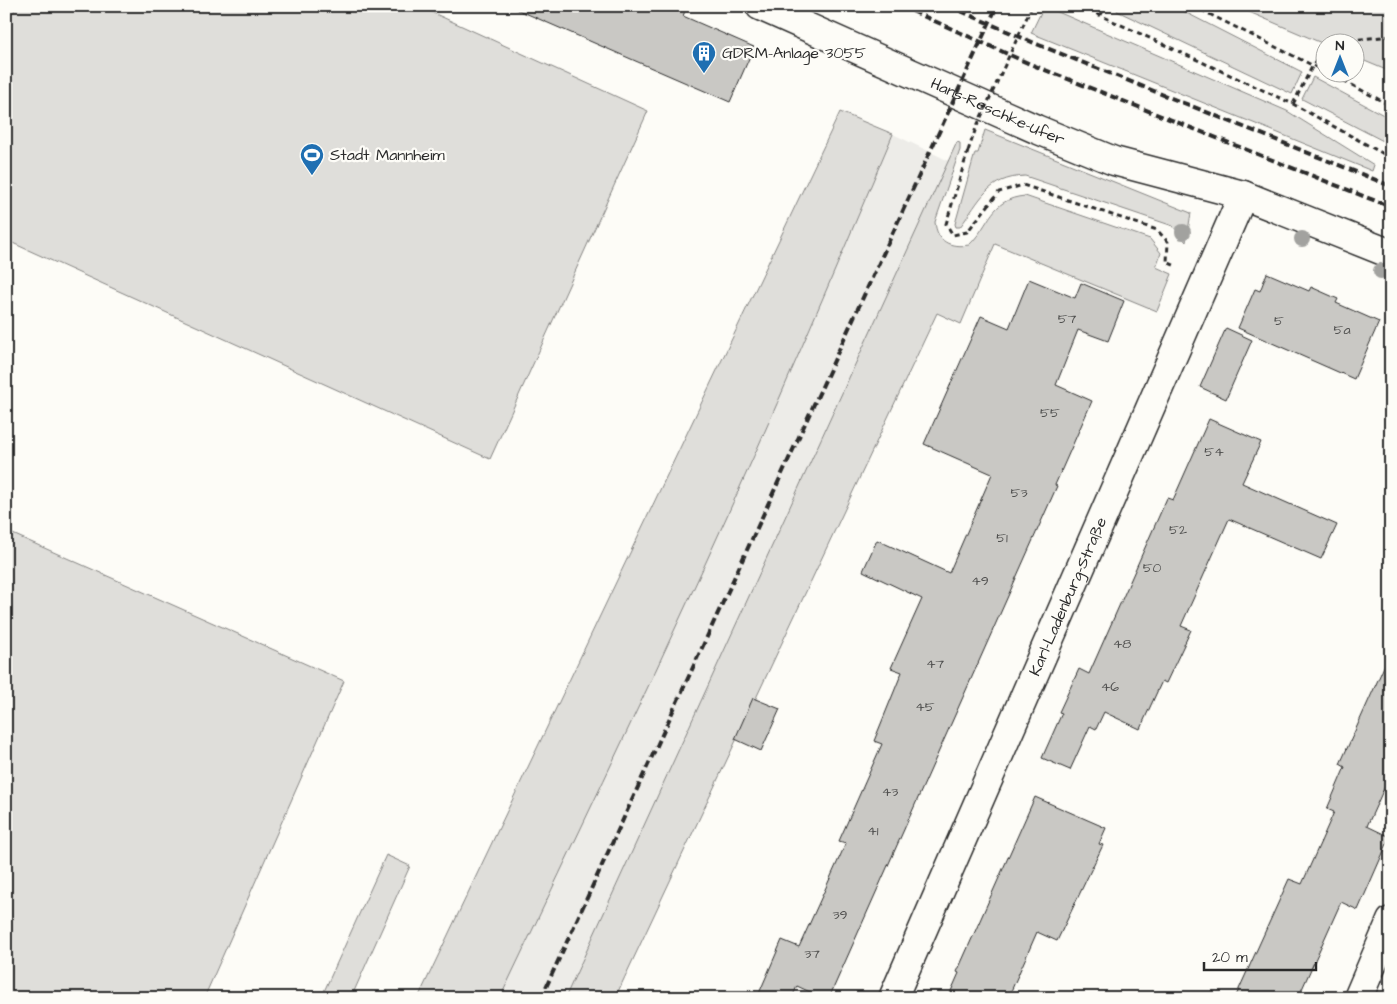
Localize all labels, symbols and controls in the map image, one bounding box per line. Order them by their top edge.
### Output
north arrow [1314,32,1364,82]
text: N [1336,36,1345,56]
building icon: GDRM-Anlage 3055 [691,40,717,74]
place label: GDRM-Anlage 3055 [722,42,867,65]
street label: Hans-Reschke-Ufer [927,72,1068,151]
sports icon: Stadt Mannheim [299,142,325,176]
place label: Stadt Mannheim [330,144,445,166]
house number: 57 [1058,309,1077,329]
house number: 5 [1274,311,1284,331]
house number: 5a [1333,320,1351,340]
house number: 55 [1040,403,1060,423]
house number: 54 [1204,442,1224,462]
house number: 53 [1010,483,1028,503]
street label: Karl-Ladenburg-Straße [1024,513,1112,679]
house number: 52 [1169,520,1187,540]
house number: 51 [996,528,1008,548]
house number: 50 [1143,558,1162,578]
house number: 49 [971,571,989,591]
house number: 48 [1113,634,1131,654]
house number: 47 [926,654,944,674]
house number: 46 [1101,677,1119,697]
house number: 45 [915,697,935,717]
house number: 43 [882,782,898,802]
house number: 41 [867,821,879,841]
house number: 39 [832,905,848,925]
scale bar [1204,939,1317,971]
house number: 37 [804,944,820,964]
text: 20 m [1212,947,1248,968]

